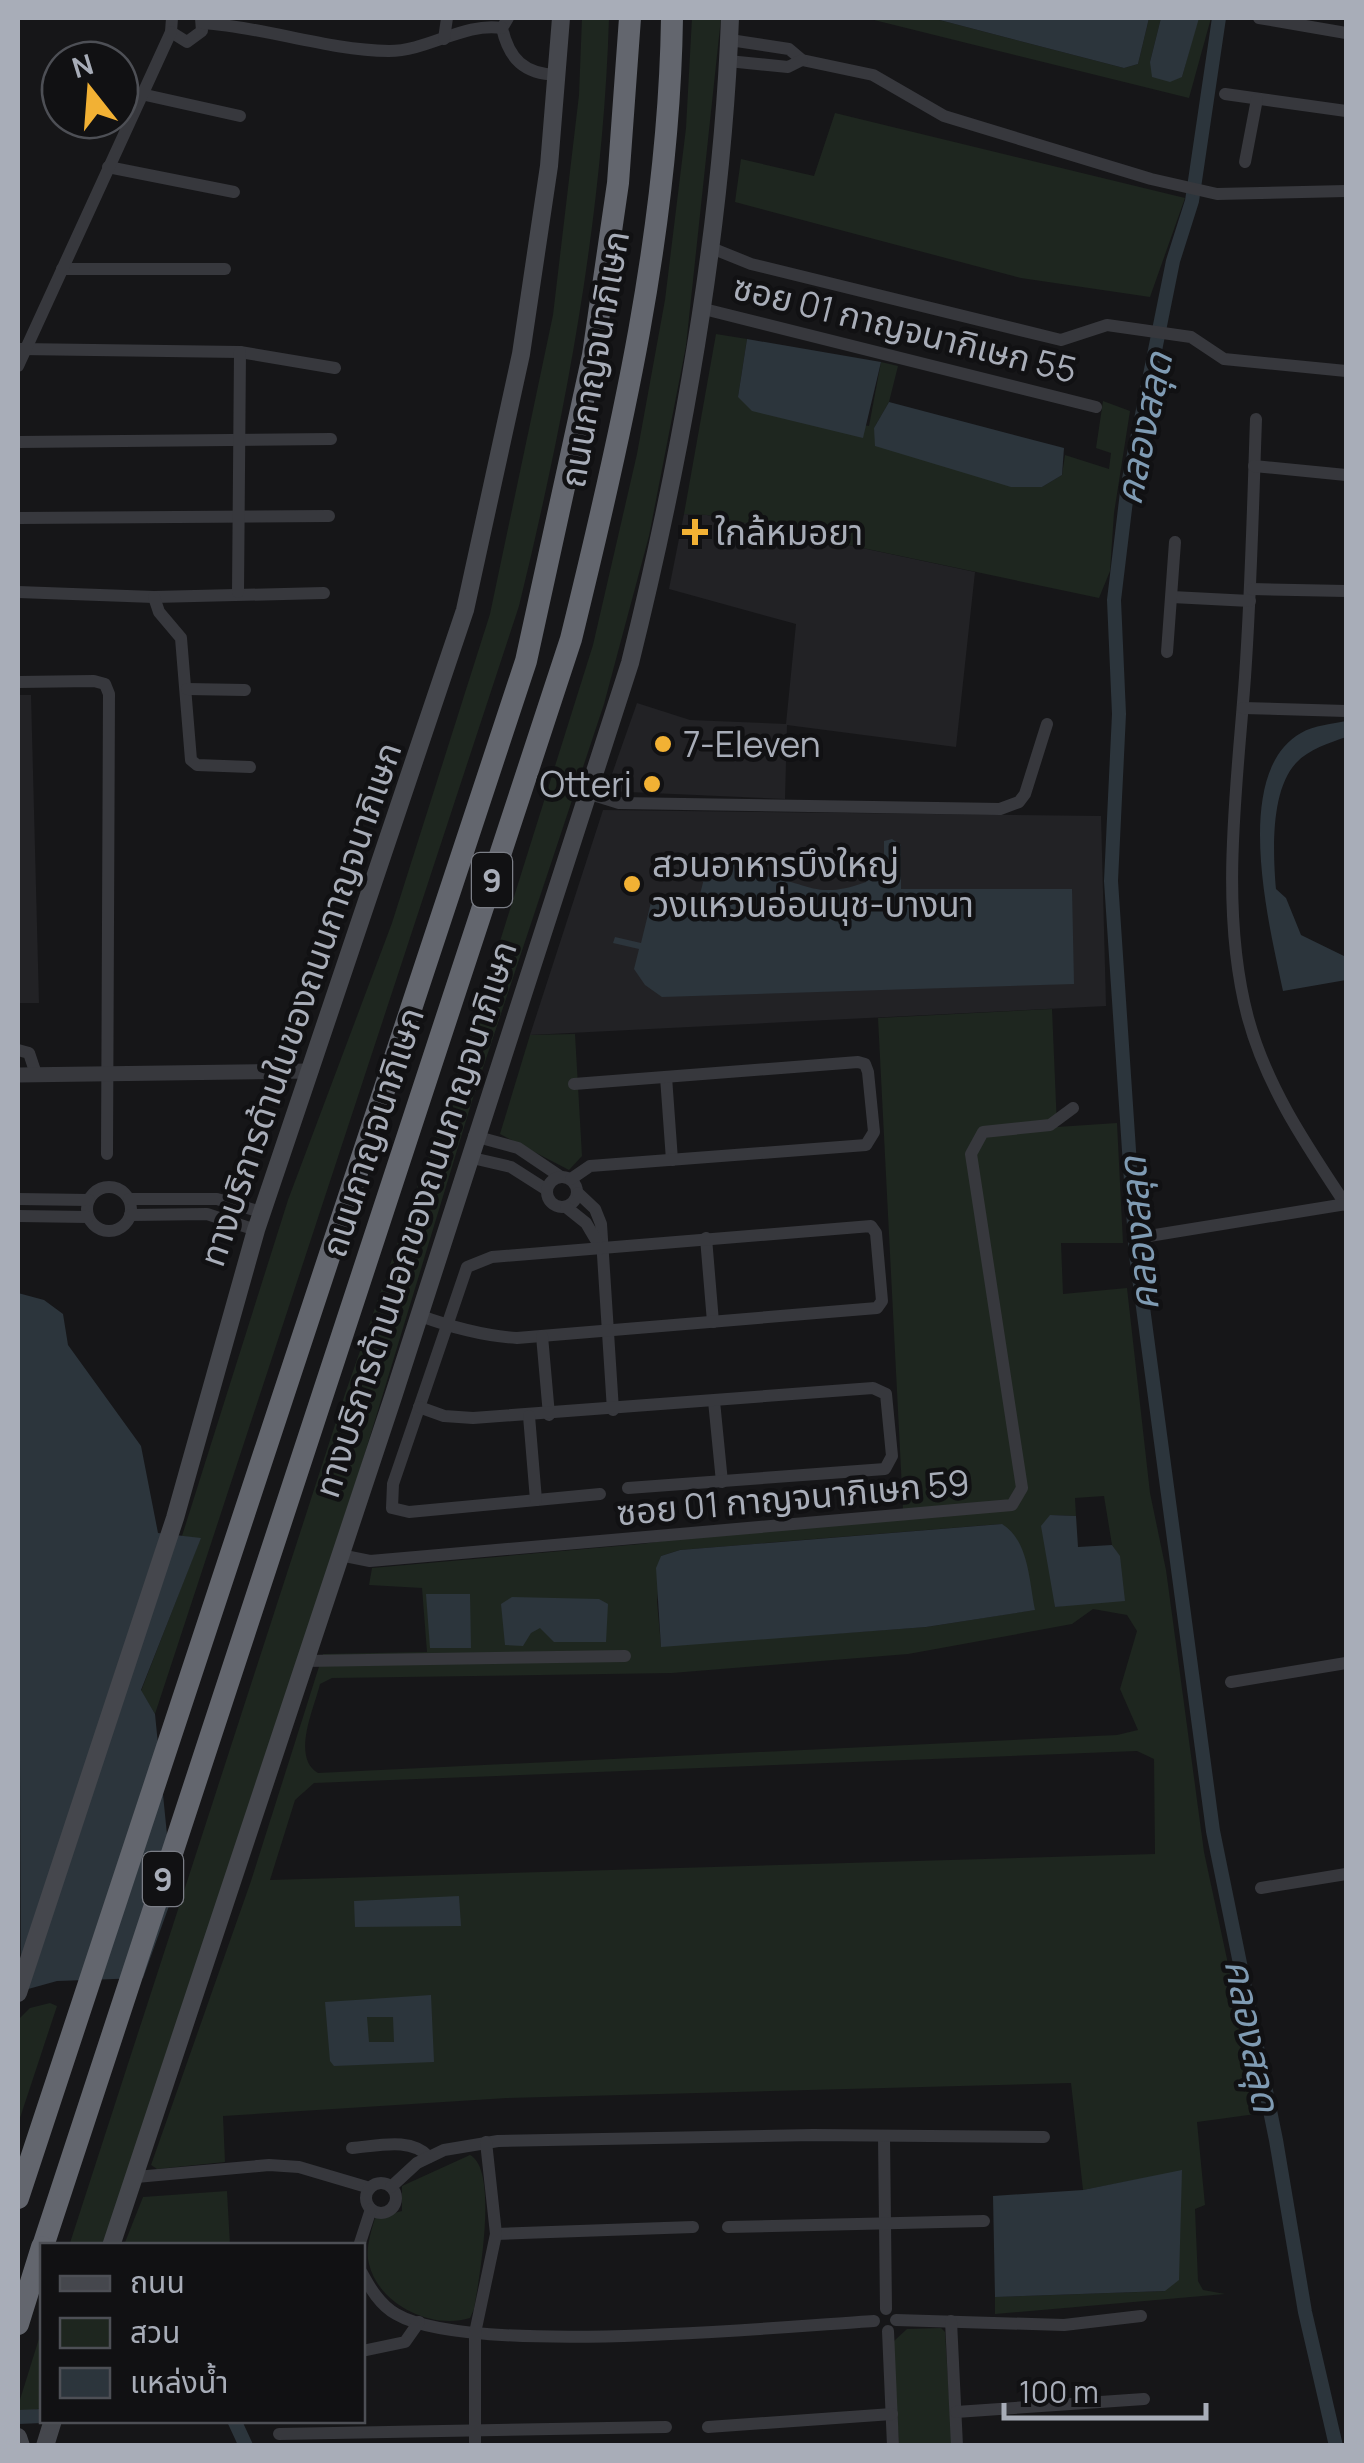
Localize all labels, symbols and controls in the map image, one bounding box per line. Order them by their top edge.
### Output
north arrow [40,40,140,140]
text: N [67,44,98,86]
street label: ถนนกาญจนาภิเษก [548,227,640,491]
street label: ซอย 01 กาญจนากิเษก 55 [728,262,1082,394]
water label: คลองสลุด [1101,346,1184,509]
place label: ใกล้หมอยา [715,508,863,556]
marker: ใกล้หมอยา [684,521,706,543]
place label: 7-Eleven [683,720,821,768]
marker: 7-Eleven [652,733,674,755]
street label: ทางบริการด้านในของถนนกาญจนาภิเษก [190,737,410,1271]
place label: Otteri [539,760,632,808]
marker: Otteri [641,773,663,795]
place label: สวนอาหารบึงใหญ่ วงแหวนอ่อนนุช-บางนา [652,840,974,928]
road number: 9 [472,853,512,907]
marker: สวนอาหารบึงใหญ่ วงแหวนอ่อนนุช-บางนา [621,873,643,895]
street label: ทางบริการด้านนอกของถนนกาญจนาภิเษก [302,935,528,1503]
street label: ถนนกาญจนาภิเษก [312,1002,432,1262]
water label: คลองสลุด [1104,1153,1170,1313]
street label: ซอย 01 กาญจนาภิเษก 59 [615,1458,971,1536]
road number: 9 [143,1852,183,1906]
water label: คลองสลุด [1214,1954,1295,2117]
legend [40,2243,365,2423]
text: ถนน [130,2261,185,2302]
text: สวน [130,2311,180,2352]
scale bar [1004,2358,1206,2420]
text: แหล่งน้ำ [130,2361,228,2402]
text: 100 m [1019,2371,1099,2412]

